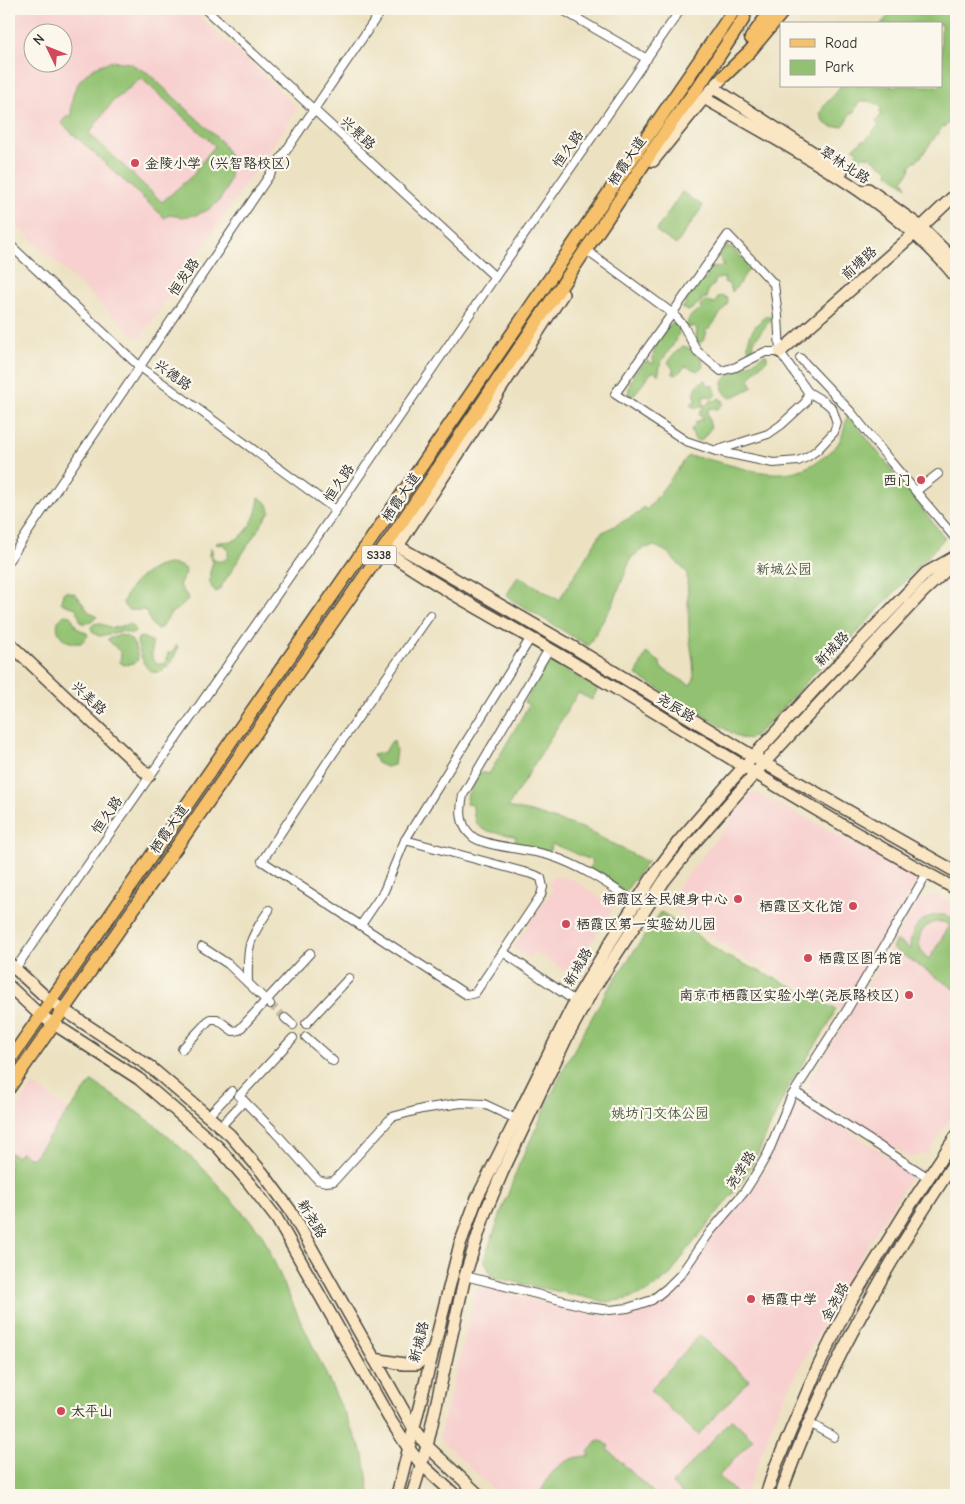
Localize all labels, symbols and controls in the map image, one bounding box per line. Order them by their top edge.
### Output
north arrow [22,22,72,72]
legend [780,22,942,88]
text: N [30,30,48,49]
text: Road [825,34,857,52]
text: Park [825,58,854,76]
street label: 兴景路 [337,112,379,154]
street label: 恒久路 [549,127,587,171]
street label: 栖霞大道 [604,133,650,189]
street label: 翠林北路 [817,143,873,187]
place label: 金陵小学（兴智路校区） [145,155,299,172]
marker: 金陵小学（兴智路校区） [129,157,141,169]
street label: 前塘路 [838,243,880,283]
street label: 恒发路 [165,255,203,299]
street label: 兴德路 [151,356,195,394]
street label: 恒久路 [320,461,358,505]
street label: 栖霞大道 [378,469,424,525]
place label: 西门 [883,472,911,489]
marker: 西门 [915,474,927,486]
road number: S338 [362,546,396,564]
park label: 新城公园 [756,561,812,578]
street label: 新城路 [811,628,853,670]
street label: 兴美路 [68,677,110,719]
street label: 尧辰路 [654,690,698,726]
street label: 恒久路 [88,793,126,837]
street label: 栖霞大道 [146,801,192,857]
place label: 栖霞区全民健身中心 [602,891,728,908]
marker: 栖霞区全民健身中心 [732,893,744,905]
place label: 栖霞区文化馆 [759,898,843,915]
marker: 栖霞区文化馆 [847,900,859,912]
place label: 栖霞区第一实验幼儿园 [576,916,716,933]
marker: 栖霞区第一实验幼儿园 [560,918,572,930]
street label: 新城路 [560,945,596,989]
place label: 栖霞区图书馆 [818,950,902,967]
marker: 栖霞区图书馆 [802,952,814,964]
place label: 南京市栖霞区实验小学(尧辰路校区) [679,987,899,1004]
marker: 南京市栖霞区实验小学(尧辰路校区) [903,989,915,1001]
park label: 姚坊门文体公园 [611,1105,709,1122]
street label: 尧学路 [722,1148,760,1192]
street label: 新尧路 [294,1197,330,1241]
street label: 金尧路 [817,1280,853,1324]
place label: 栖霞中学 [761,1291,817,1308]
marker: 栖霞中学 [745,1293,757,1305]
street label: 新城路 [406,1320,432,1364]
place label: 太平山 [71,1403,113,1420]
marker: 太平山 [55,1405,67,1417]

